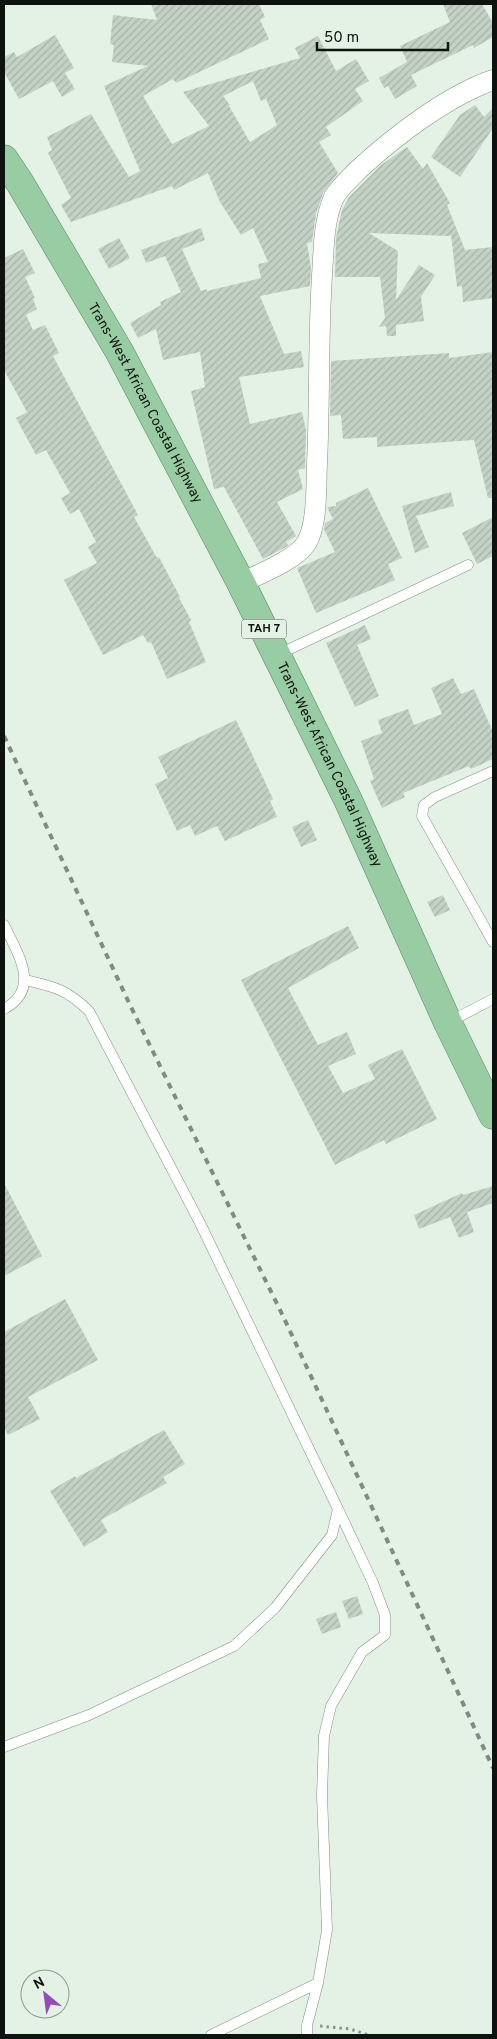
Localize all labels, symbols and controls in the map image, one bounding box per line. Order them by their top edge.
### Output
scale bar [317,20,448,52]
text: 50 m [324,29,359,48]
street label: Trans-West African Coastal Highway [84,300,206,506]
road number: TAH 7 [242,620,286,638]
street label: Trans-West African Coastal Highway [273,659,386,870]
north arrow [20,1969,70,2019]
text: N [31,1974,48,1994]

